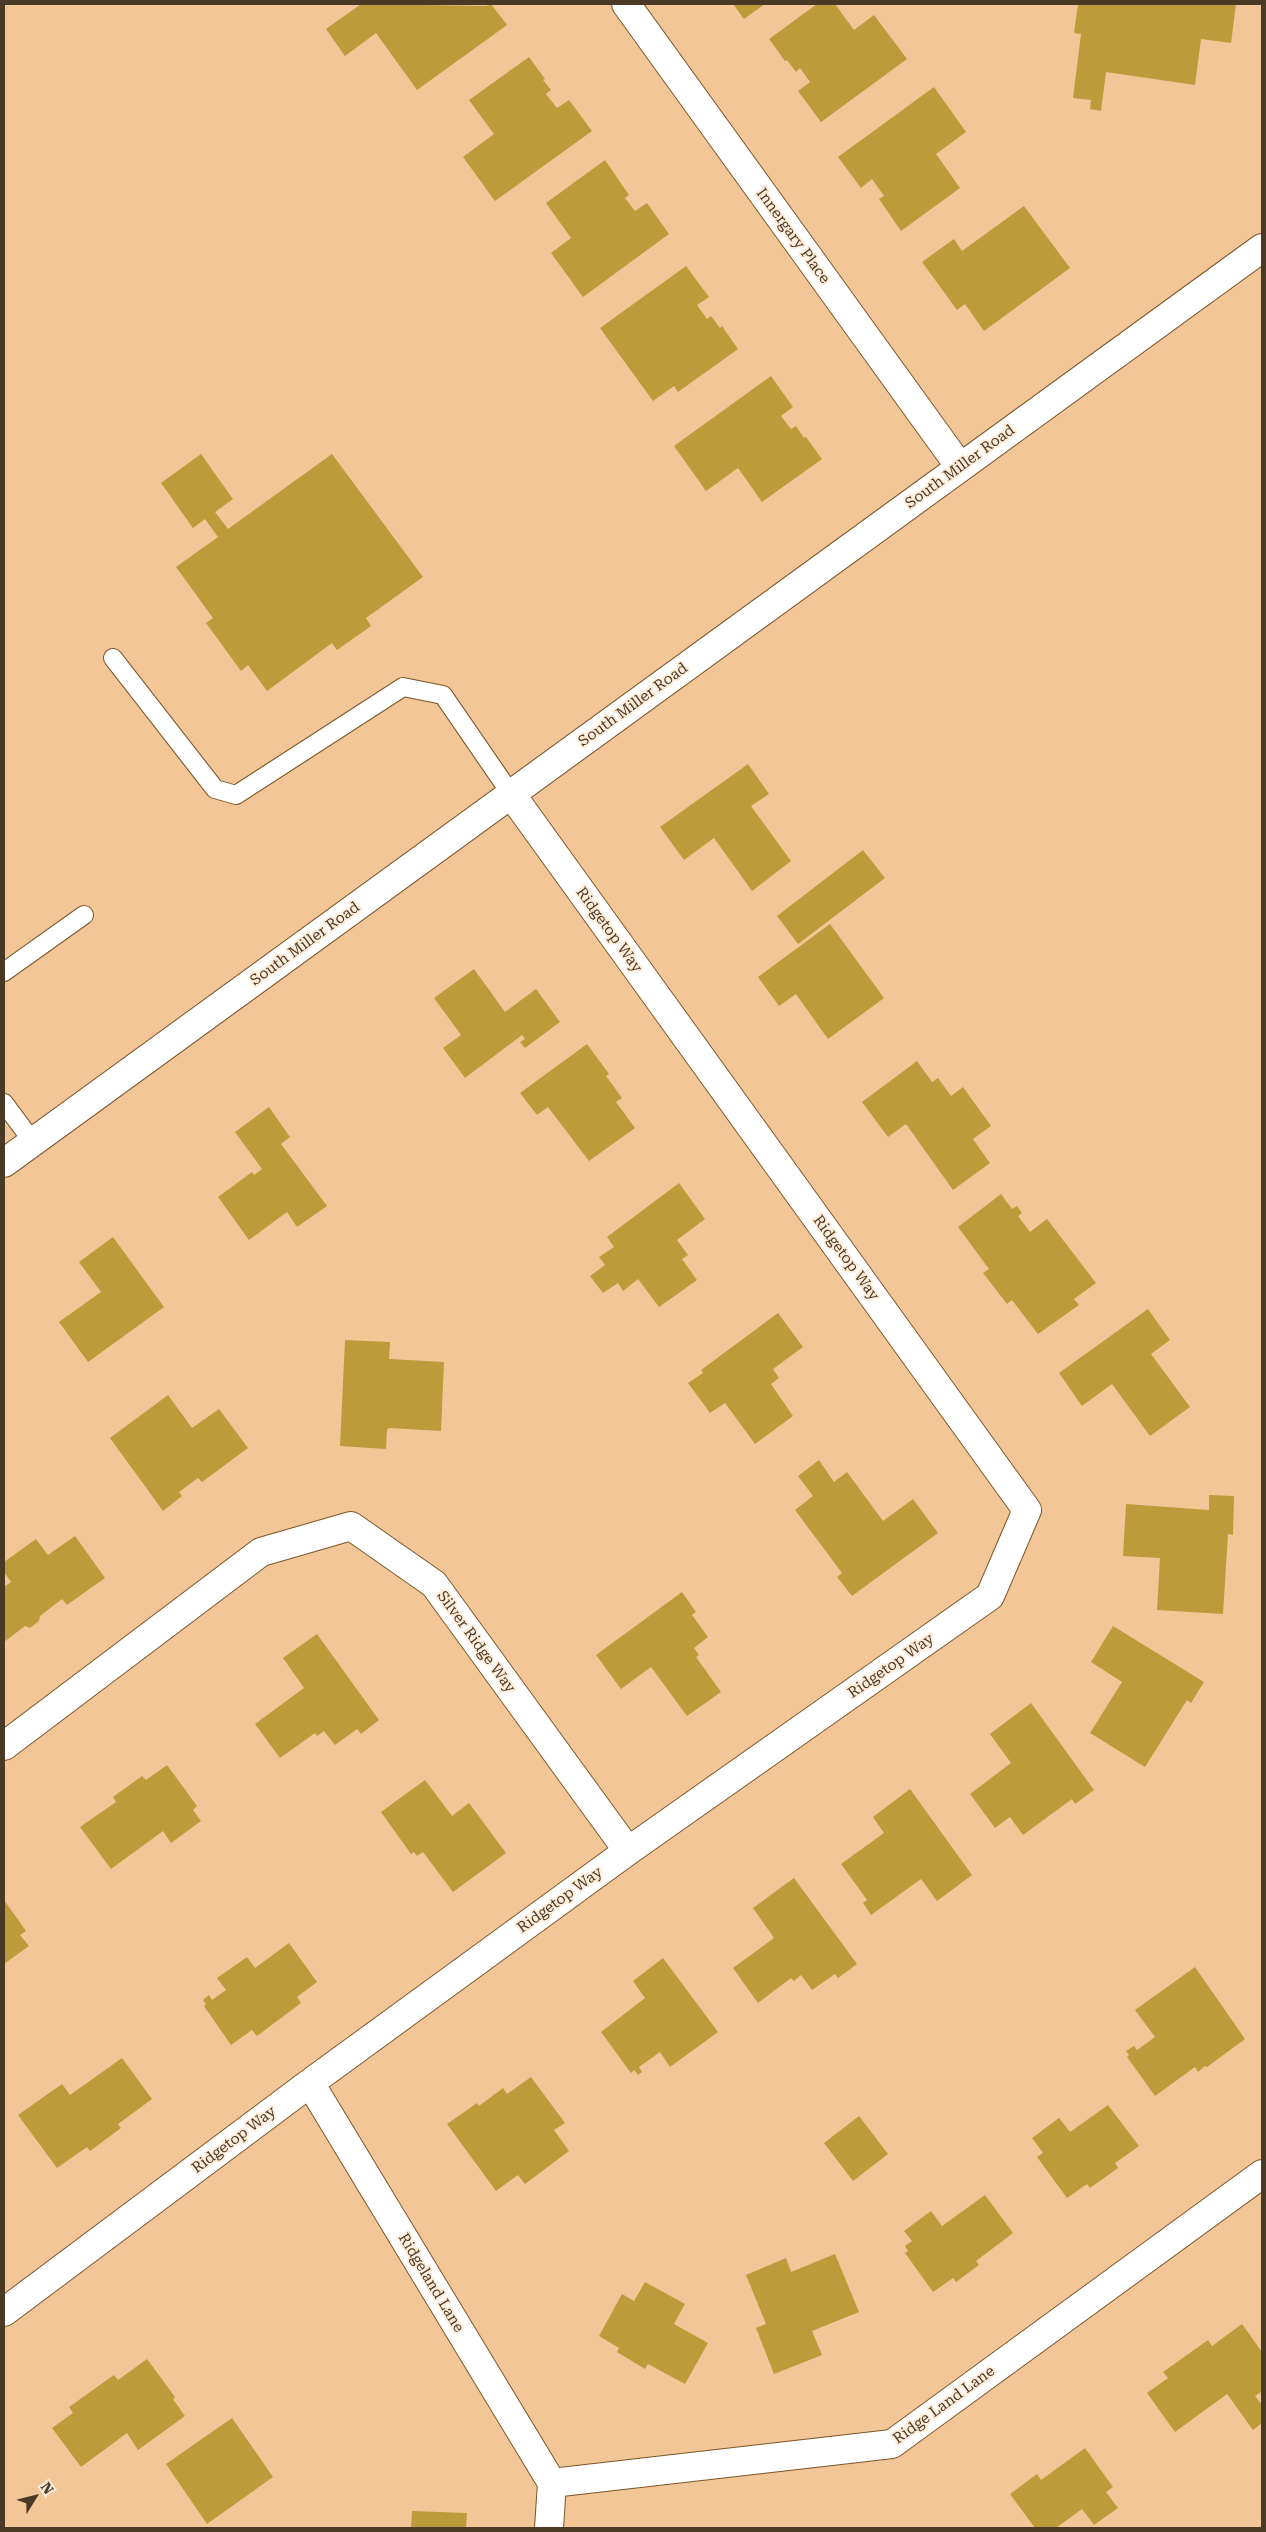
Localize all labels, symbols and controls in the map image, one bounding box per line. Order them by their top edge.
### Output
street label: Innergary Place [752,185,834,287]
street label: South Miller Road [902,421,1018,513]
street label: South Miller Road [575,659,691,751]
street label: Ridgetop Way [572,884,646,976]
street label: South Miller Road [247,898,363,990]
street label: Ridgetop Way [809,1212,883,1304]
street label: Silver Ridge Way [433,1588,519,1696]
street label: Ridgetop Way [845,1630,937,1702]
street label: Ridgetop Way [514,1863,606,1937]
street label: Ridgetop Way [188,2103,280,2177]
street label: Ridgeland Lane [394,2230,468,2336]
street label: Ridge Land Lane [890,2362,998,2448]
north arrow [10,2472,60,2522]
text: N [37,2479,57,2497]

